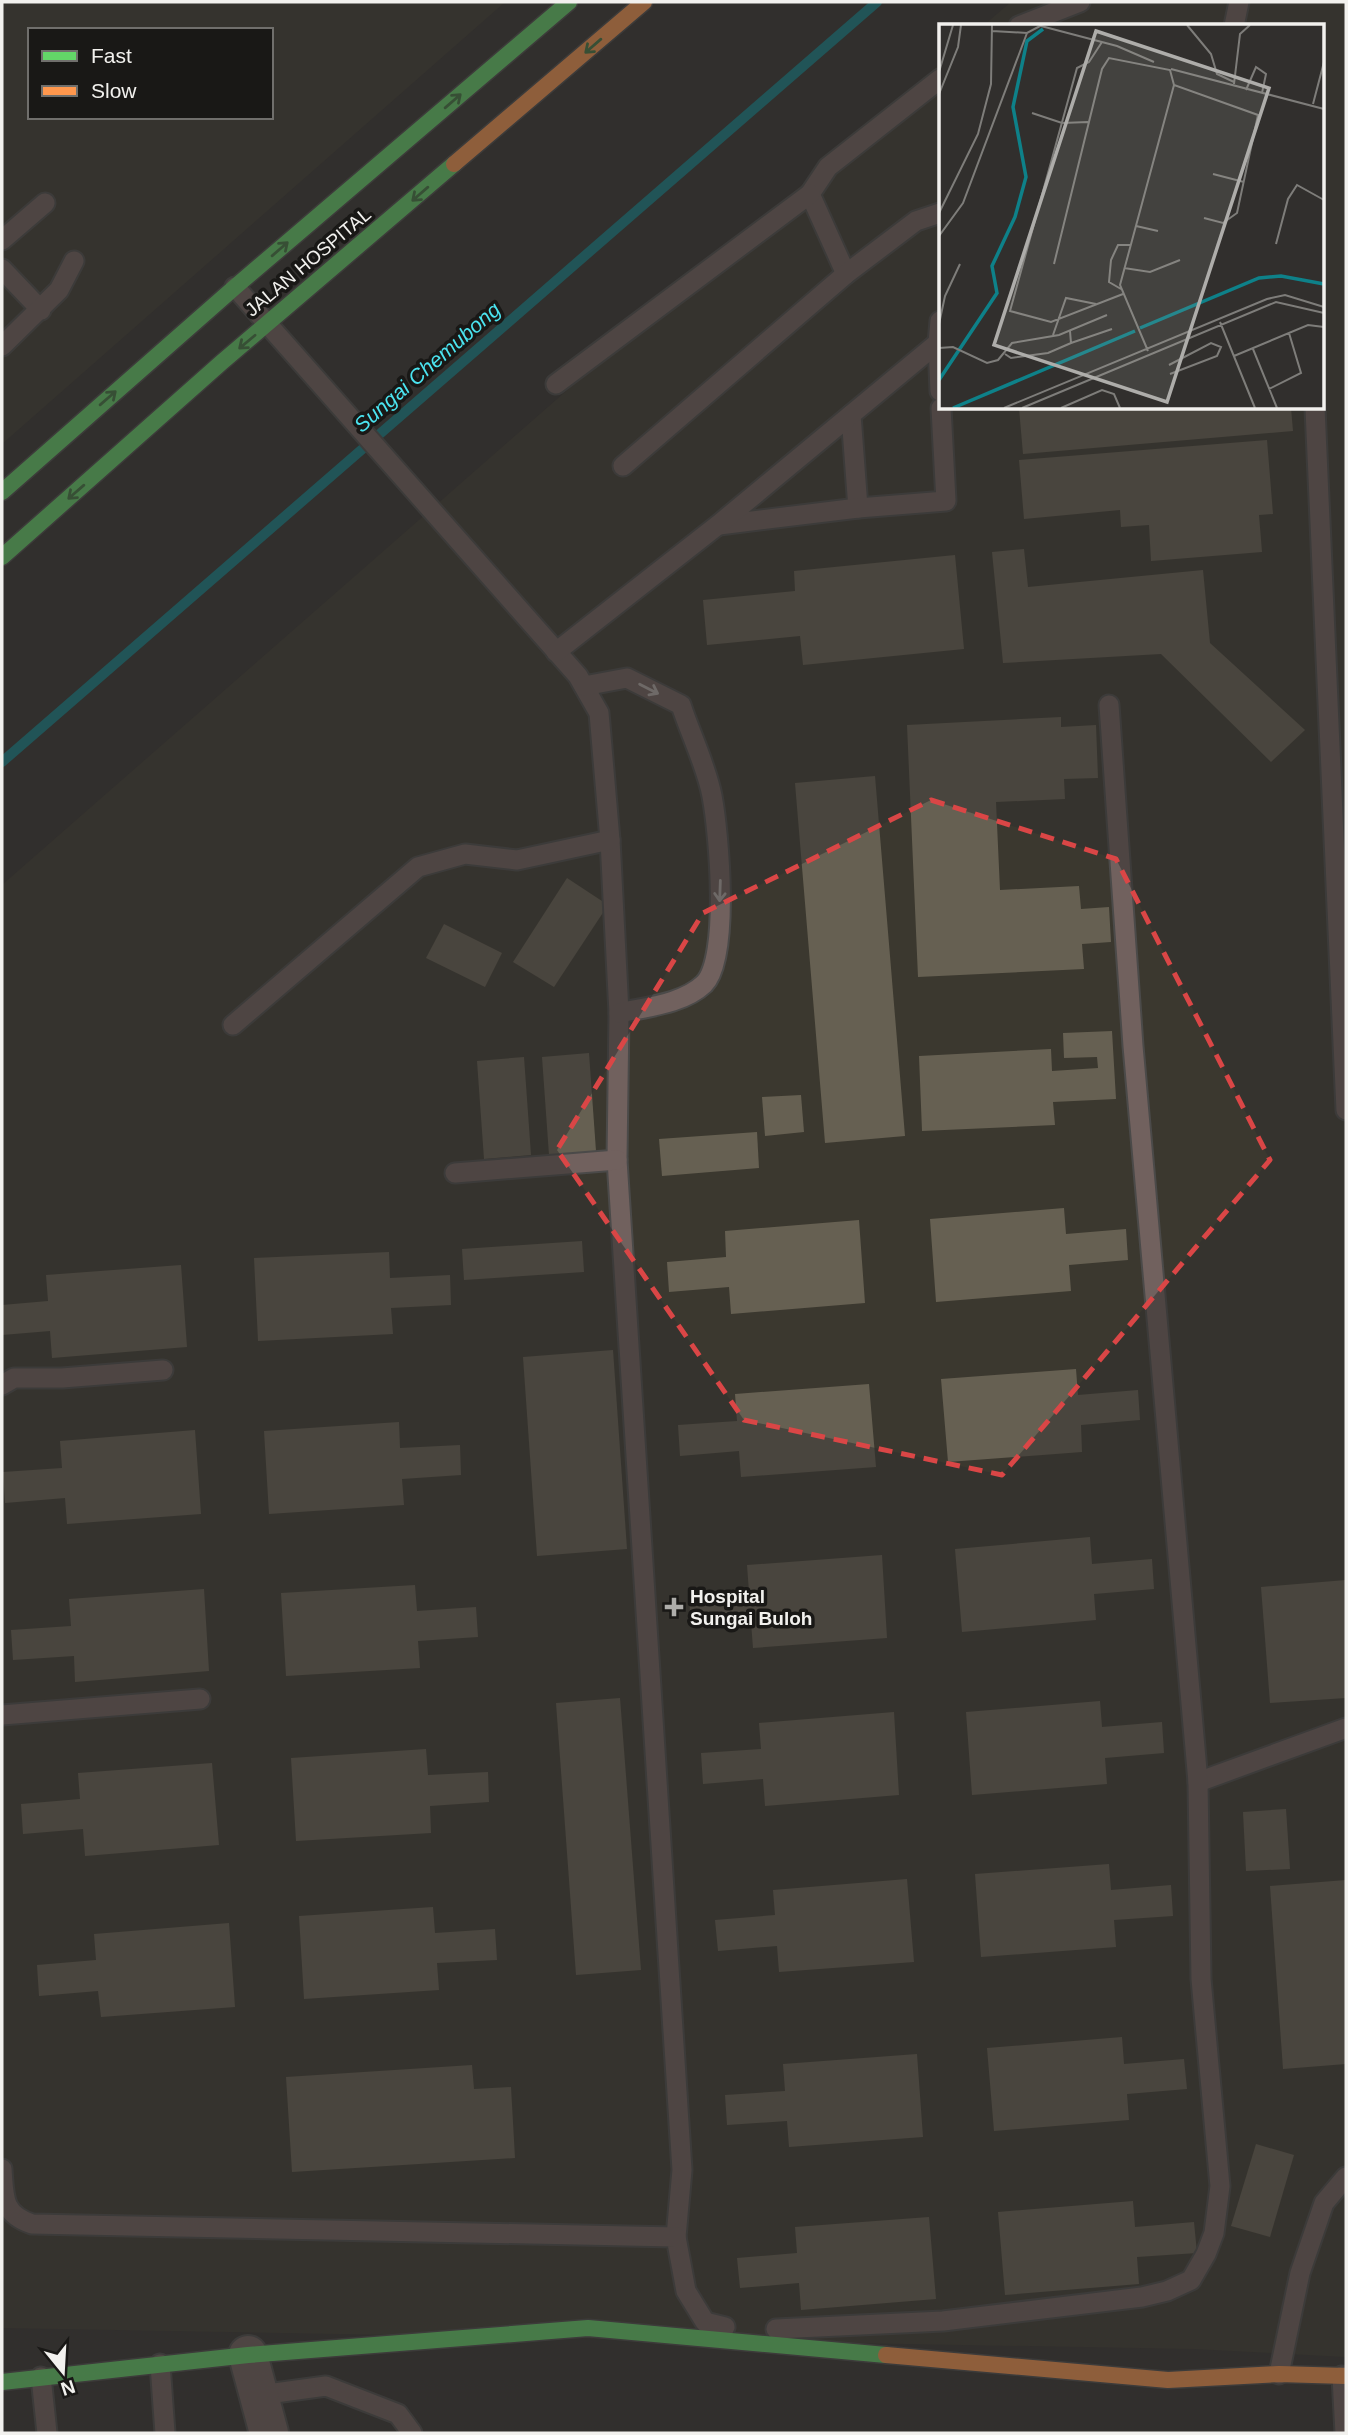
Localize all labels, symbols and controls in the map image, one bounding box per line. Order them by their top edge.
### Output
inset map [939,24,1324,410]
legend [28,28,273,119]
one-way arrow [584,38,602,54]
text: Fast [91,44,132,67]
text: Slow [91,79,137,102]
one-way arrow [443,93,461,109]
one-way arrow [411,186,429,202]
street label: JALAN HOSPITAL [241,204,375,320]
one-way arrow [271,241,289,257]
water label: Sungai Chemubong [349,297,505,437]
one-way arrow [238,334,256,350]
one-way arrow [99,391,117,407]
one-way arrow [67,484,85,500]
one-way arrow [638,683,659,696]
one-way arrow [713,879,726,902]
place label: Hospital Sungai Buloh [690,1586,812,1629]
marker: Hospital Sungai Buloh [664,1597,684,1617]
north arrow [28,2337,98,2407]
text: N [58,2376,78,2400]

